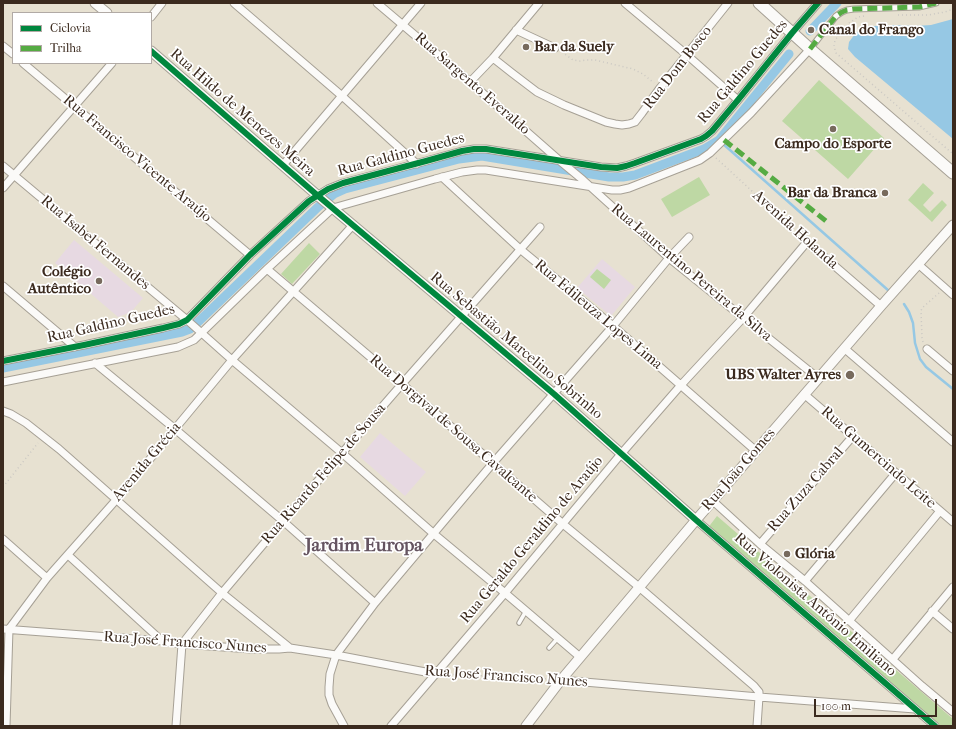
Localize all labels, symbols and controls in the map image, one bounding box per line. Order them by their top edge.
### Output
legend [12,12,152,64]
street label: Rua Galdino Guedes [694,16,792,128]
text: Ciclovia [50,21,91,35]
place label: Canal do Frango [819,21,924,39]
street label: Rua Dom Bosco [640,23,716,113]
marker: Canal do Frango [806,25,816,35]
street label: Rua Sargento Everaldo [411,29,533,139]
place label: Bar da Suely [534,38,614,56]
text: Trilha [50,41,82,55]
marker: Bar da Suely [521,42,531,52]
street label: Rua Hildo de Menezes Meira [166,45,318,181]
street label: Rua Francisco Vicente Araújo [59,91,215,227]
marker: Campo do Esporte [828,124,838,134]
street label: Rua Galdino Guedes [336,129,466,181]
place label: Campo do Esporte [774,135,892,153]
place label: Bar da Branca [787,184,877,202]
street label: Avenida Holanda [748,187,842,273]
marker: Bar da Branca [880,188,890,198]
street label: Rua Isabel Fernandes [37,192,153,294]
street label: Rua Laurentino Pereira da Silva [607,200,775,346]
street label: Rua Edileuza Lopes Lima [530,256,666,374]
place label: Colégio Autêntico [28,263,91,298]
street label: Rua Sebastião Marcelino Sobrinho [426,268,606,424]
marker: Colégio Autêntico [94,276,104,286]
street label: Rua Galdino Guedes [45,301,177,347]
street label: Rua Dorgival de Sousa Cavalcante [365,351,541,507]
place label: UBS Walter Ayres [725,366,841,384]
marker: UBS Walter Ayres [844,369,856,381]
street label: Rua Ricardo Felipe de Sousa [258,400,390,548]
street label: Rua Gumercindo Leite [817,403,939,513]
street label: Avenida Grécia [109,419,185,505]
street label: Rua João Gomes [698,425,780,515]
street label: Rua Zuza Cabral [764,444,848,536]
street label: Rua Geraldo Geraldino de Araújo [457,453,607,627]
street label: Rua Violonista Antônio Emiliano [730,530,900,680]
district label: Jardim Europa [305,535,423,557]
place label: Glória [795,545,835,563]
marker: Glória [782,549,792,559]
street label: Rua José Francisco Nunes [103,628,267,658]
street label: Rua José Francisco Nunes [424,662,588,692]
scale bar [816,691,939,717]
text: 100 m [821,699,851,713]

